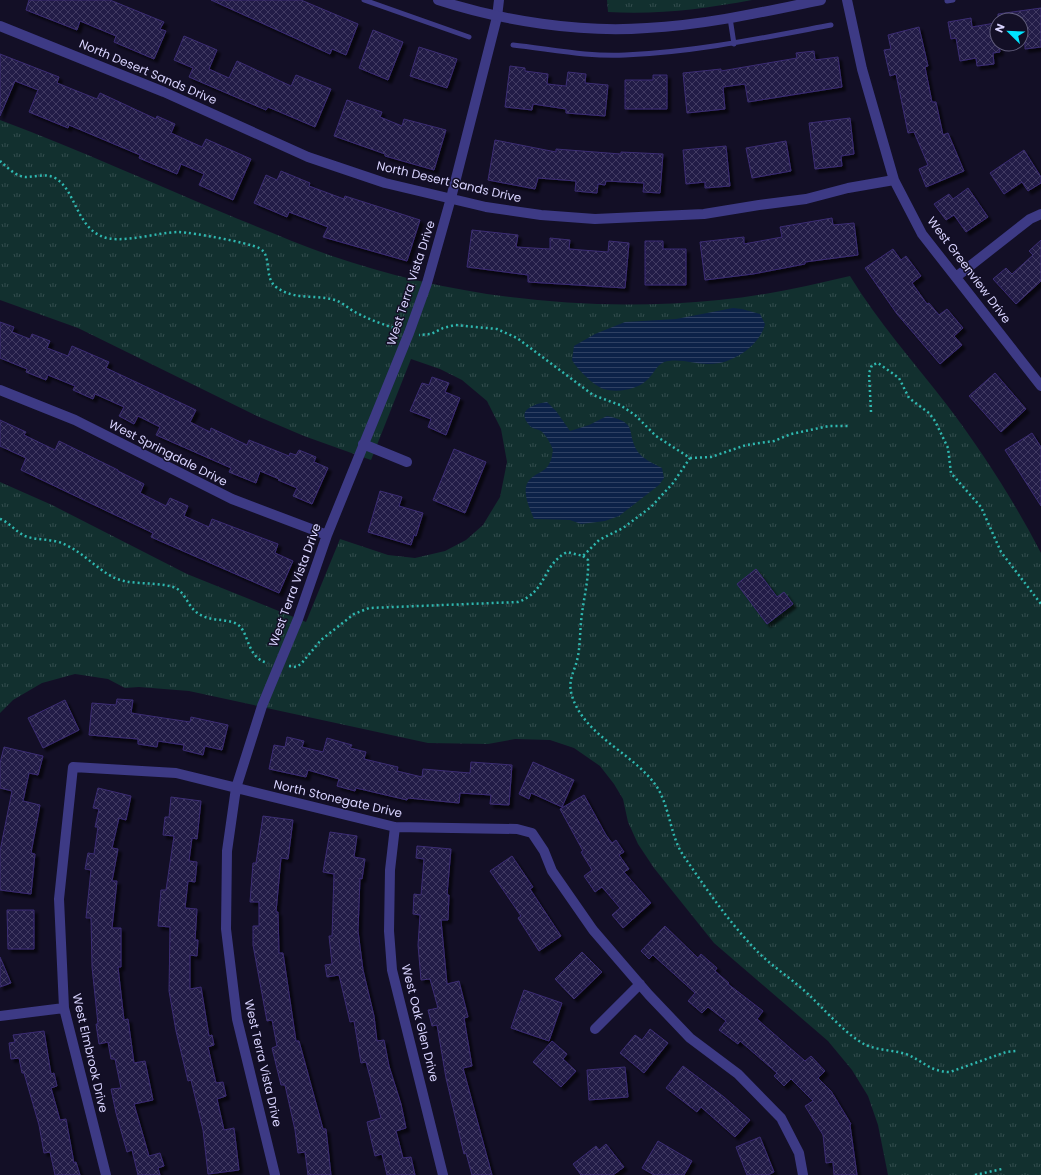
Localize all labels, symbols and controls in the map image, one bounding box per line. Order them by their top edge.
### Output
north arrow [989,12,1029,52]
text: N [991,21,1009,35]
street label: North Desert Sands Drive [77,35,220,108]
street label: North Desert Sands Drive [375,157,523,206]
street label: West Greenview Drive [924,213,1015,327]
street label: West Terra Vista Drive [382,218,439,347]
street label: West Springdale Drive [106,415,231,490]
street label: West Terra Vista Drive [264,521,325,649]
street label: North Stonegate Drive [272,775,404,822]
street label: West Oak Glen Drive [398,962,443,1083]
street label: West Elmbrook Drive [68,992,112,1114]
street label: West Terra Vista Drive [241,997,286,1128]

